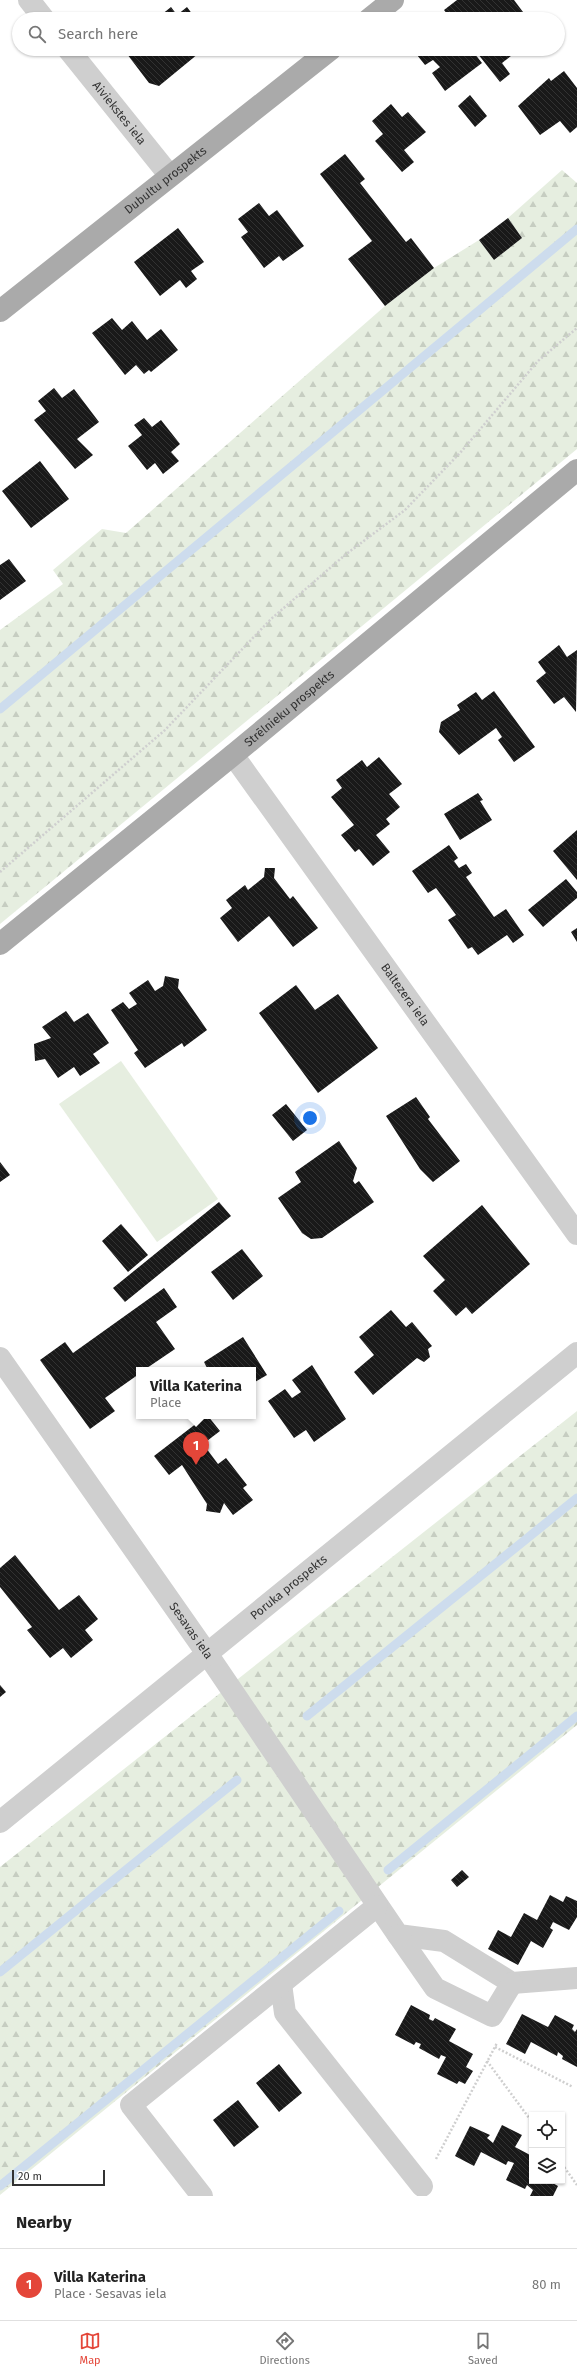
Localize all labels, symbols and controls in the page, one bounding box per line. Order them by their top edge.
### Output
search box [12,12,565,56]
icon: search [26,23,48,45]
text: Search here [58,25,138,43]
street label: Aiviekstes iela [90,78,149,147]
street label: Dubultu prospekts [122,143,210,217]
street label: Strēlnieku prospekts [241,667,337,750]
street label: Baltezera iela [378,961,432,1029]
your location [300,1108,320,1128]
popup [136,1367,256,1419]
text: Villa Katerina [150,1377,242,1395]
text: Place [150,1395,181,1410]
pin: 1 [183,1432,209,1465]
street label: Poruka prospekts [247,1552,330,1623]
street label: Sesavas iela [166,1600,216,1662]
map controls [529,2112,565,2184]
button: locate [529,2112,565,2148]
button: layers [529,2148,565,2184]
scale bar [12,2168,105,2187]
text: 20 m [18,2170,42,2183]
text: Nearby [16,2212,71,2233]
text: Villa Katerina [54,2268,146,2286]
text: 1 [26,2277,32,2292]
text: 80 m [532,2277,561,2292]
text: Place · Sesavas iela [54,2286,167,2301]
tab: Map [79,2330,101,2367]
tab: Directions [259,2330,310,2367]
tab: Saved [468,2330,498,2367]

